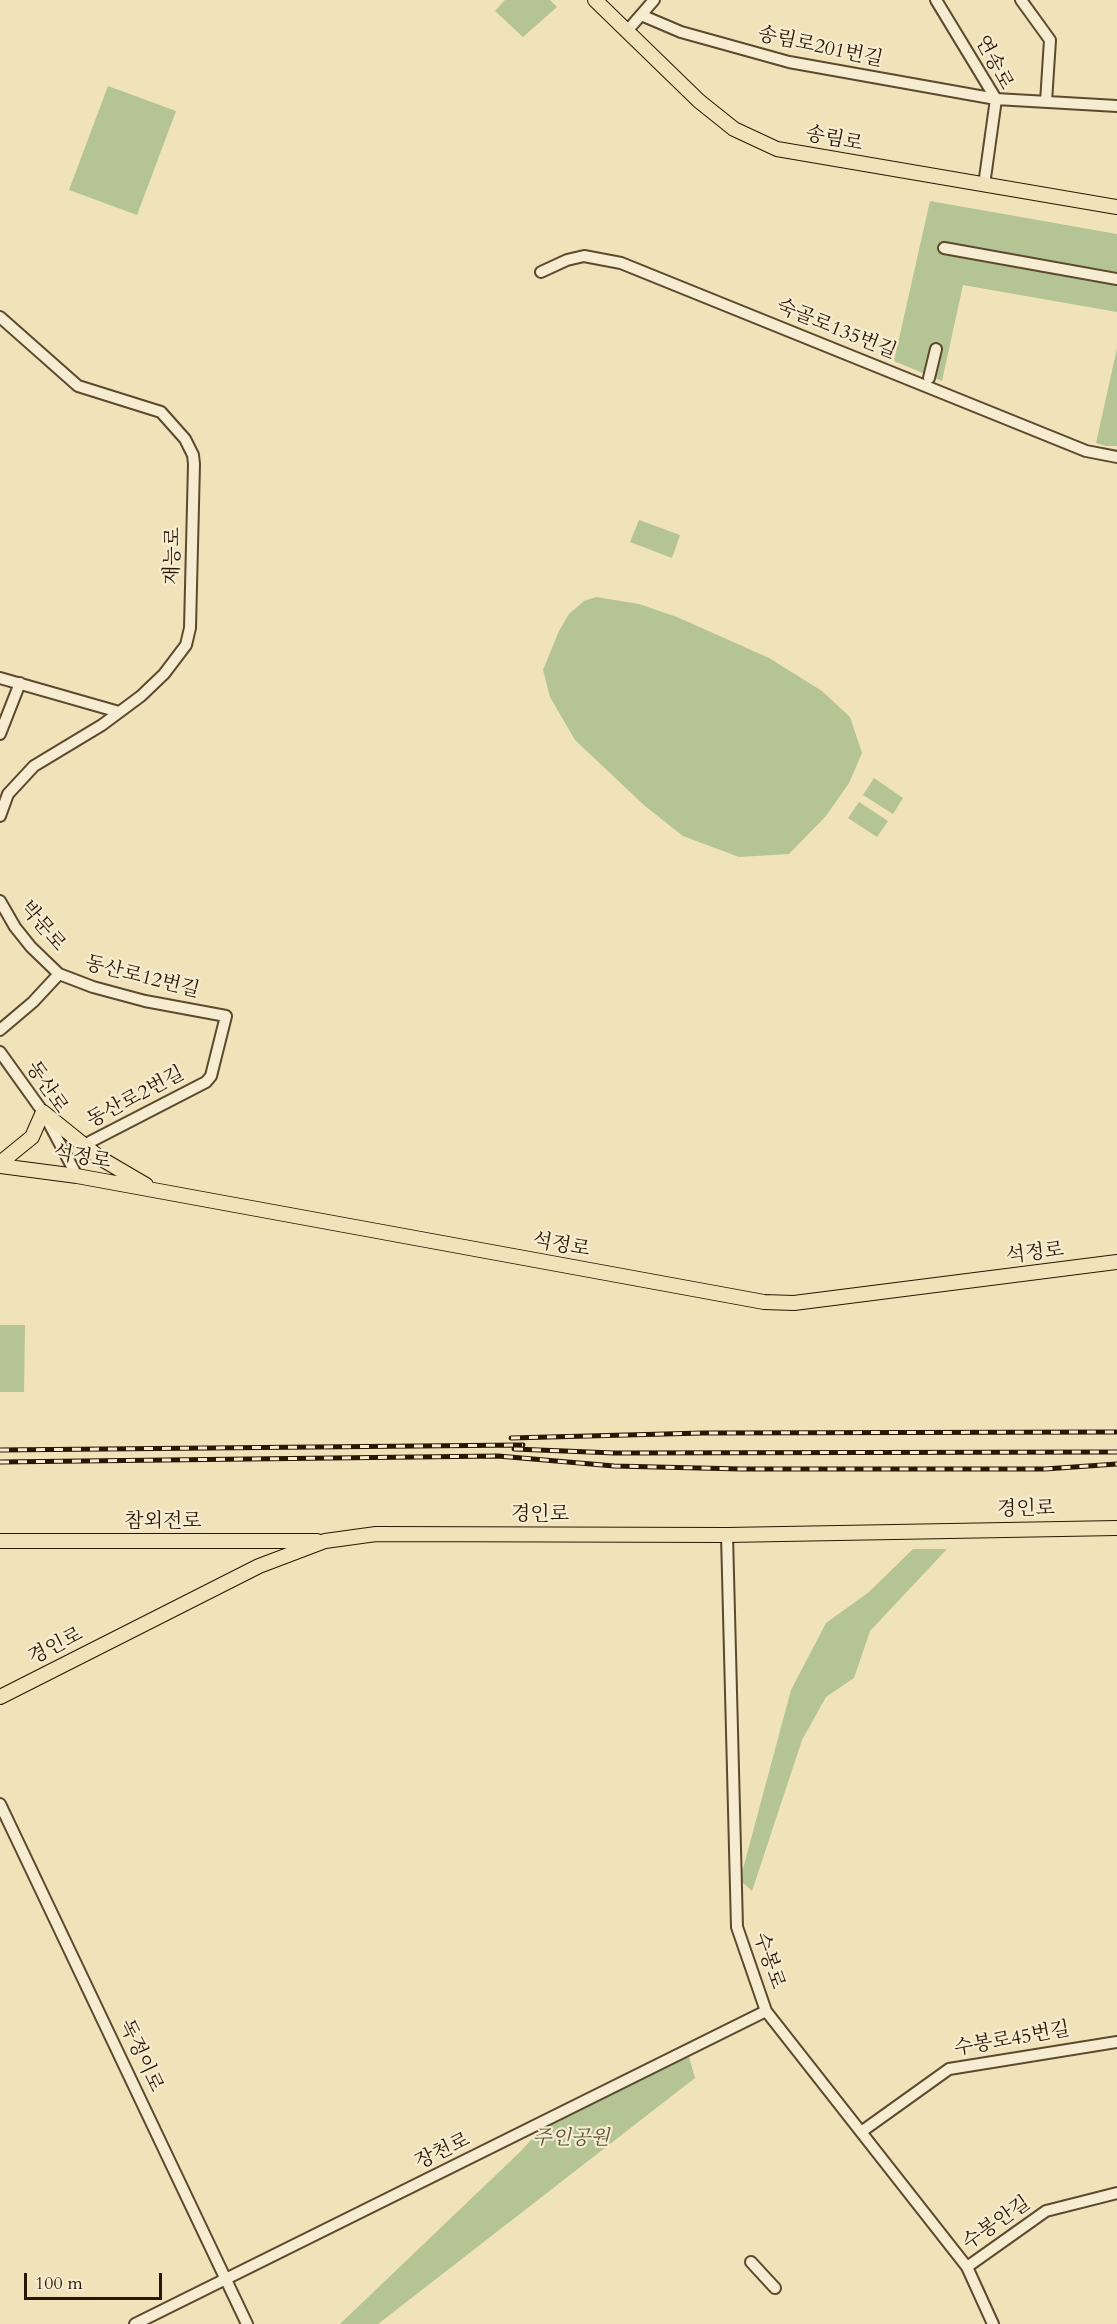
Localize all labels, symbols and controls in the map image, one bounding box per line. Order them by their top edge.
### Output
street label: 송림로201번길 [755,23,885,73]
street label: 연송로 [969,32,1017,94]
street label: 송림로 [803,123,865,157]
street label: 숙골로135번길 [772,295,900,365]
street label: 재능로 [161,527,187,585]
street label: 박문로 [14,897,70,957]
street label: 동산로12번길 [82,952,202,1004]
street label: 동산로 [20,1057,72,1119]
street label: 동산로2번길 [83,1062,189,1134]
street label: 석정로 [51,1141,113,1175]
street label: 석정로 [530,1229,592,1263]
street label: 석정로 [1005,1239,1065,1269]
street label: 경인로 [997,1497,1055,1523]
street label: 경인로 [511,1503,569,1527]
street label: 참외전로 [124,1510,202,1534]
street label: 경인로 [25,1623,87,1671]
street label: 수봉로 [747,1930,789,1992]
street label: 독정이로 [113,2016,167,2096]
street label: 수봉로45번길 [952,2018,1072,2062]
park label: 주인공원 [532,2127,610,2151]
street label: 장천로 [412,2129,474,2175]
street label: 수봉안길 [958,2192,1036,2256]
scale bar [27,2261,165,2299]
text: 100 m [35,2271,83,2296]

